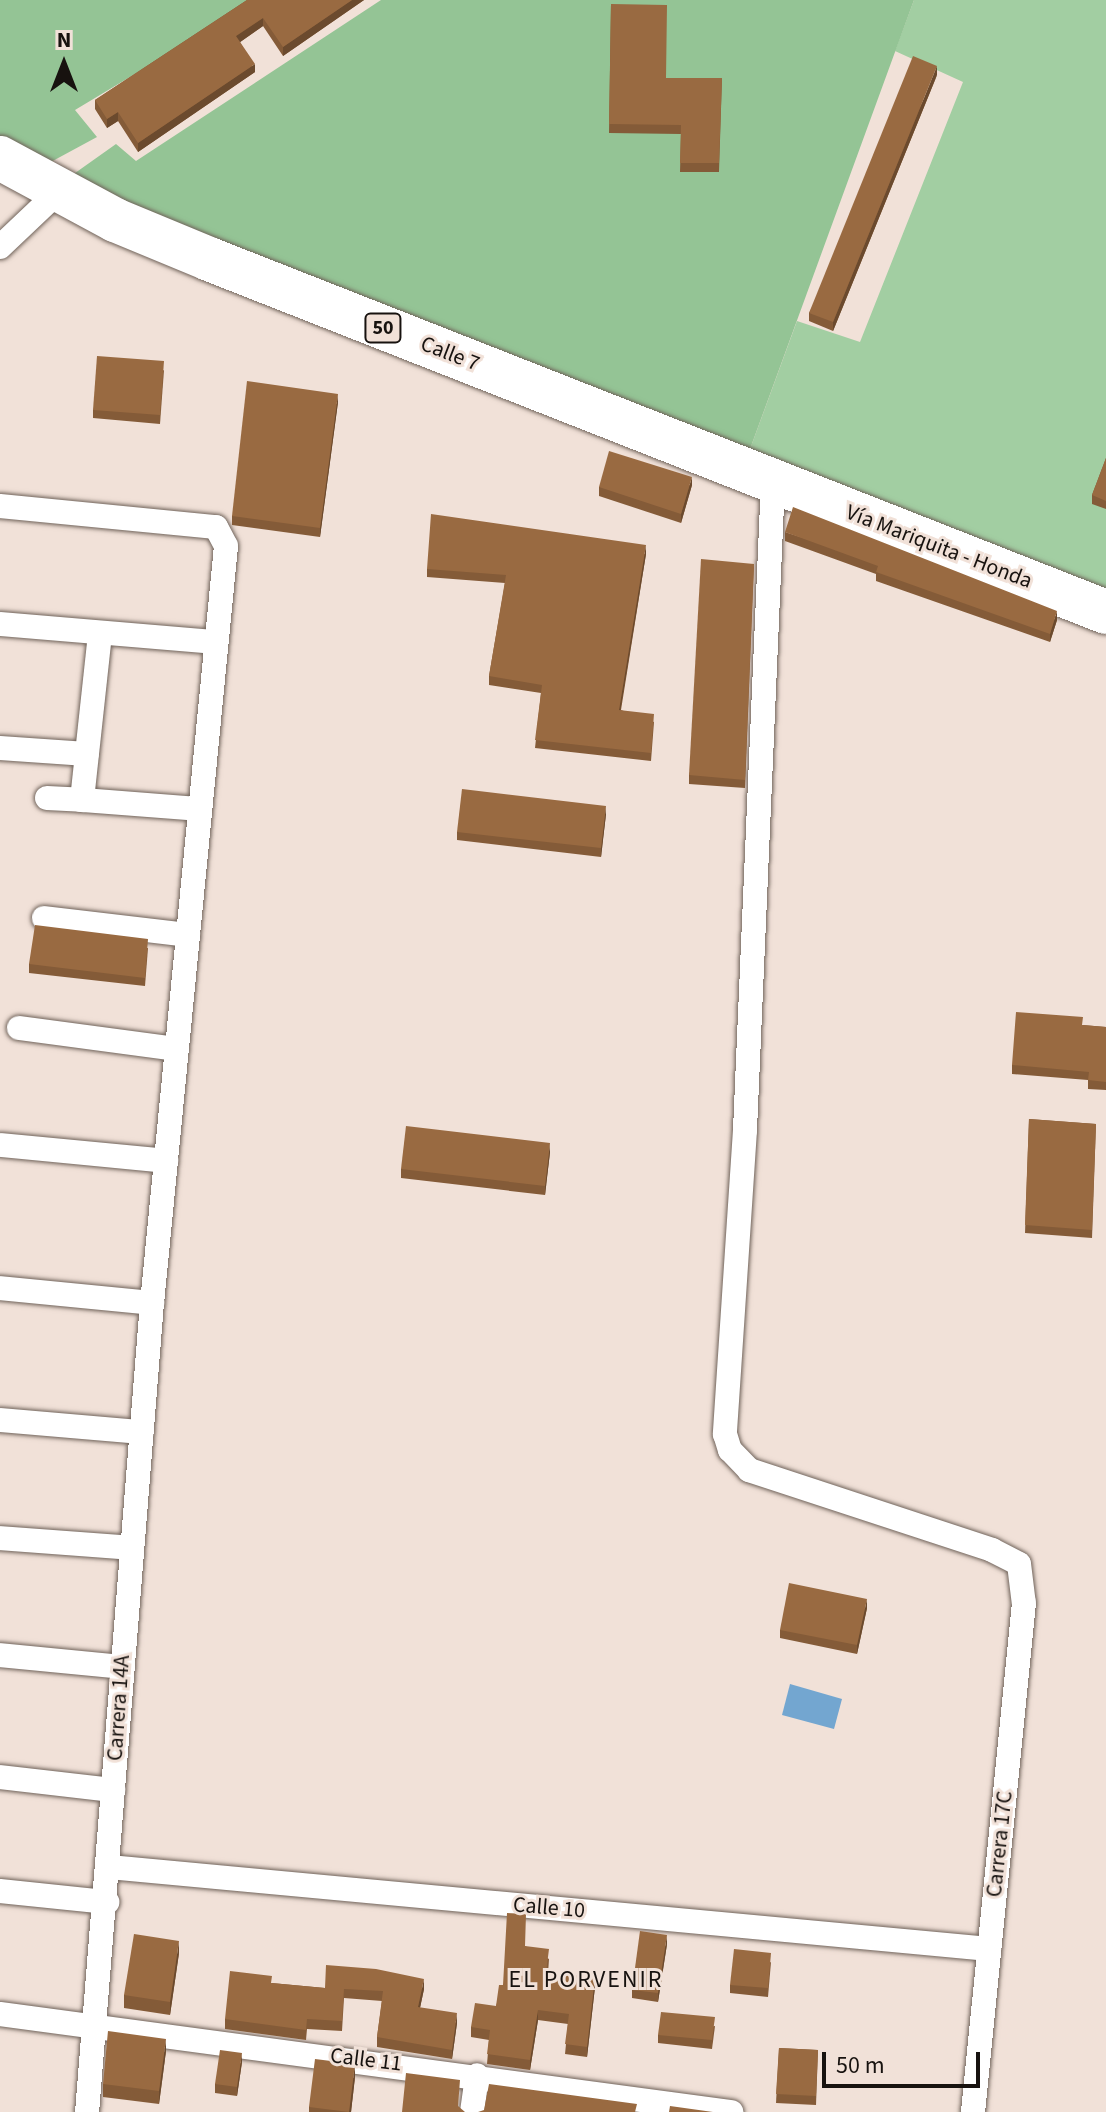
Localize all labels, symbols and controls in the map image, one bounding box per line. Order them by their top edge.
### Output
north arrow [24,24,104,104]
text: N [57,24,71,56]
road number: 50 [363,312,403,344]
street label: Calle 7 [417,331,483,377]
street label: Vía Mariquita - Honda [842,499,1036,595]
street label: Carrera 14A [102,1654,136,1762]
street label: Carrera 17C [981,1790,1019,1898]
street label: Calle 10 [512,1892,586,1924]
district label: EL PORVENIR [509,1966,663,1994]
scale bar [826,2036,984,2086]
street label: Calle 11 [329,2043,403,2077]
text: 50 m [836,2048,885,2083]

